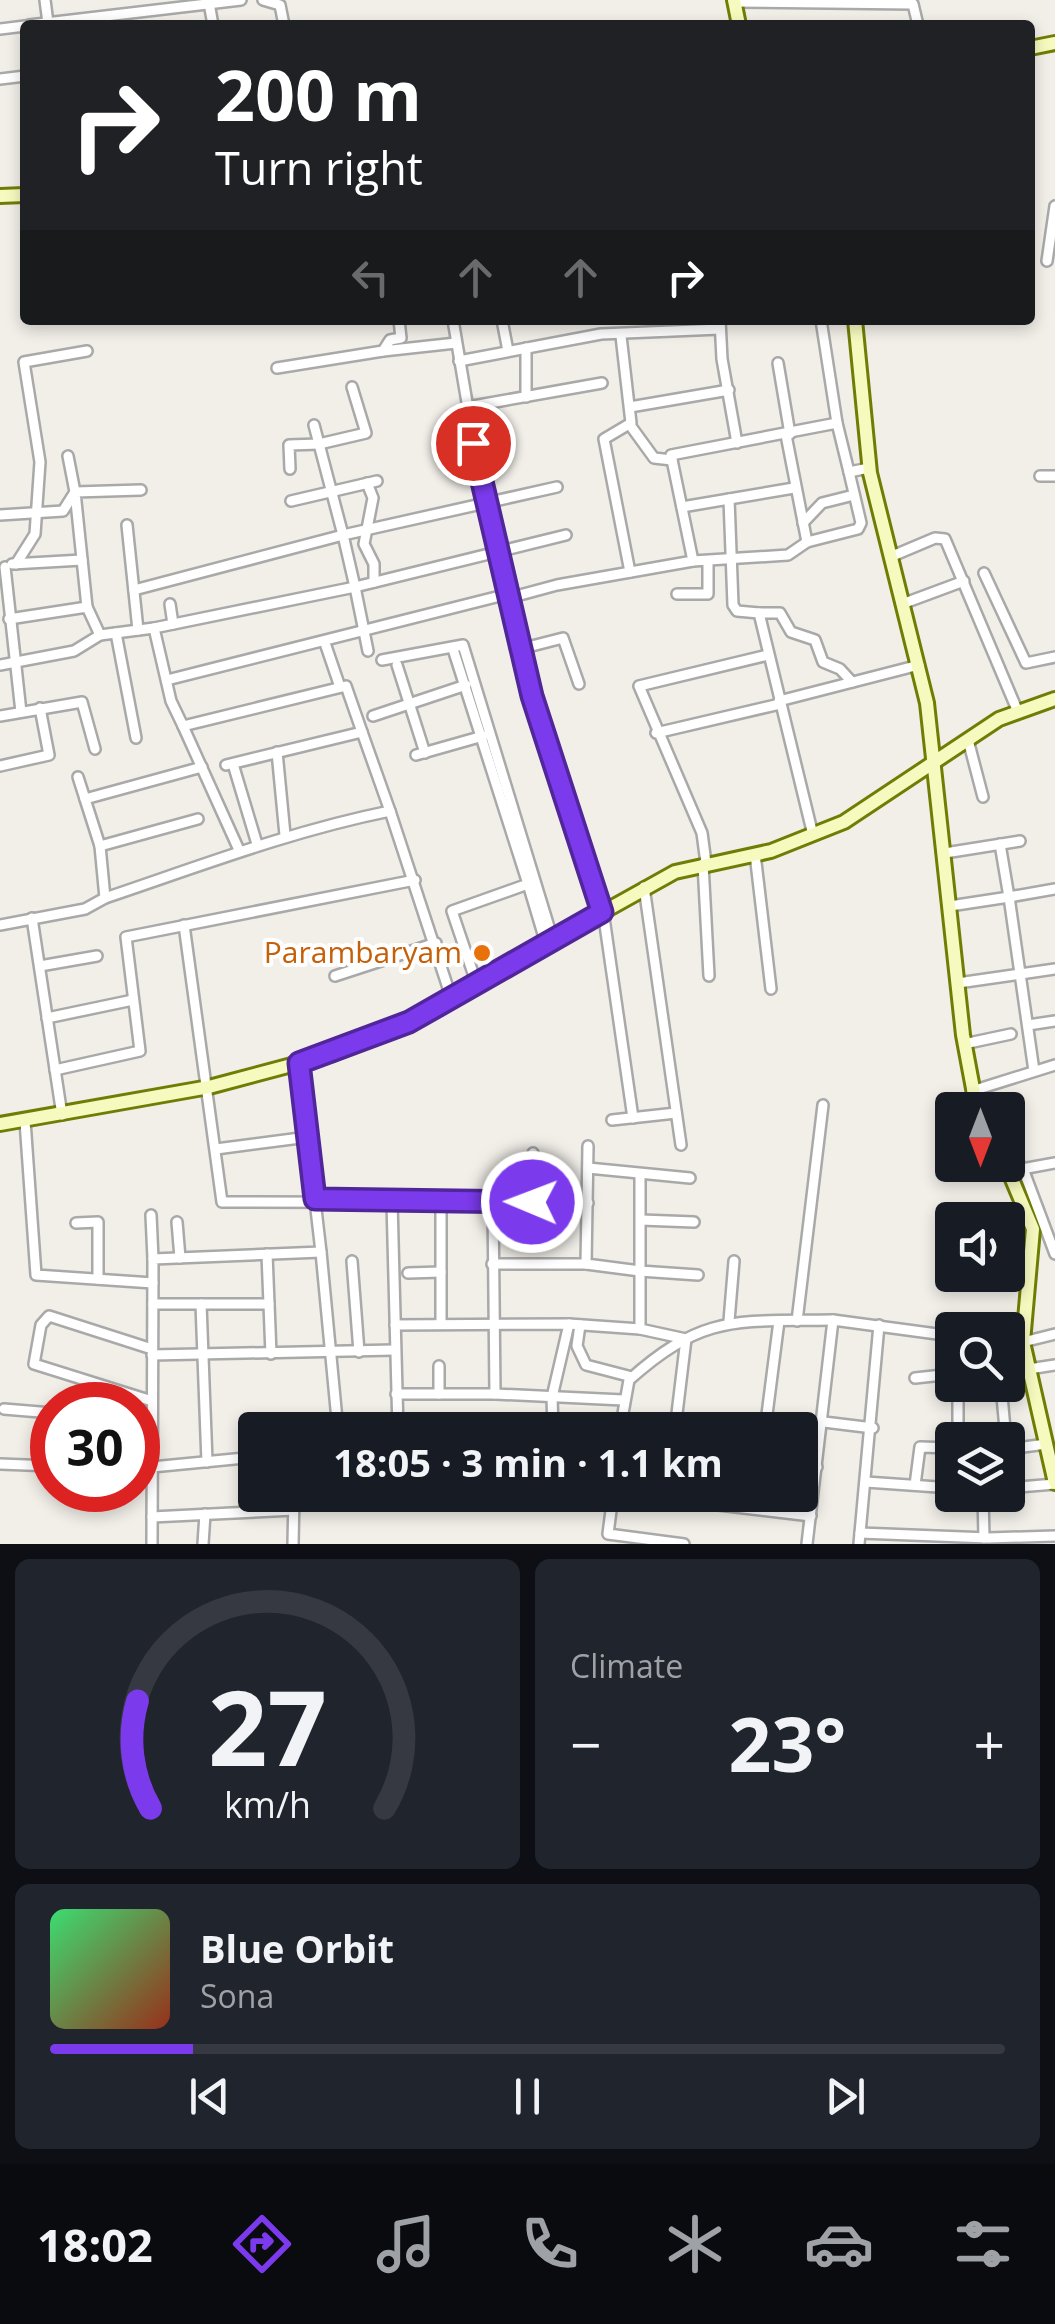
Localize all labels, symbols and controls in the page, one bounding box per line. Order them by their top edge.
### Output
text: 200 m [215,46,422,142]
icon: right [50,60,180,190]
text: Turn right [215,137,423,198]
icon: left [343,250,398,305]
icon: ahead [448,250,503,305]
icon: ahead [553,250,608,305]
icon: right [658,250,713,305]
pin [431,401,516,486]
icon: arrive [446,416,501,471]
place label: Parambaryam [264,931,462,972]
marker: Parambaryam [471,942,493,964]
north arrow [935,1092,1025,1182]
map controls [935,1092,1025,1512]
position arrow [480,1150,584,1254]
button: sound [935,1202,1025,1292]
button: search [935,1312,1025,1402]
speed limit sign: 30 [30,1382,160,1512]
button: layers [935,1422,1025,1512]
text: 18:05 · 3 min · 1.1 km [333,1436,723,1488]
text: Climate [570,1644,683,1687]
text: 27 [208,1655,327,1796]
text: 23° [729,1692,846,1794]
text: − [570,1706,601,1781]
text: + [974,1706,1005,1781]
text: km/h [224,1780,311,1828]
text: Blue Orbit [200,1922,394,1974]
text: Sona [200,1974,274,2017]
icon: previous [182,2069,237,2124]
icon: pause [500,2069,555,2124]
icon: next [818,2069,873,2124]
icon: directions [227,2209,297,2279]
icon: music [371,2209,441,2279]
icon: phone [515,2209,585,2279]
icon: climate [660,2209,730,2279]
icon: car [804,2209,874,2279]
icon: filters [948,2209,1018,2279]
text: 18:02 [37,2214,153,2275]

